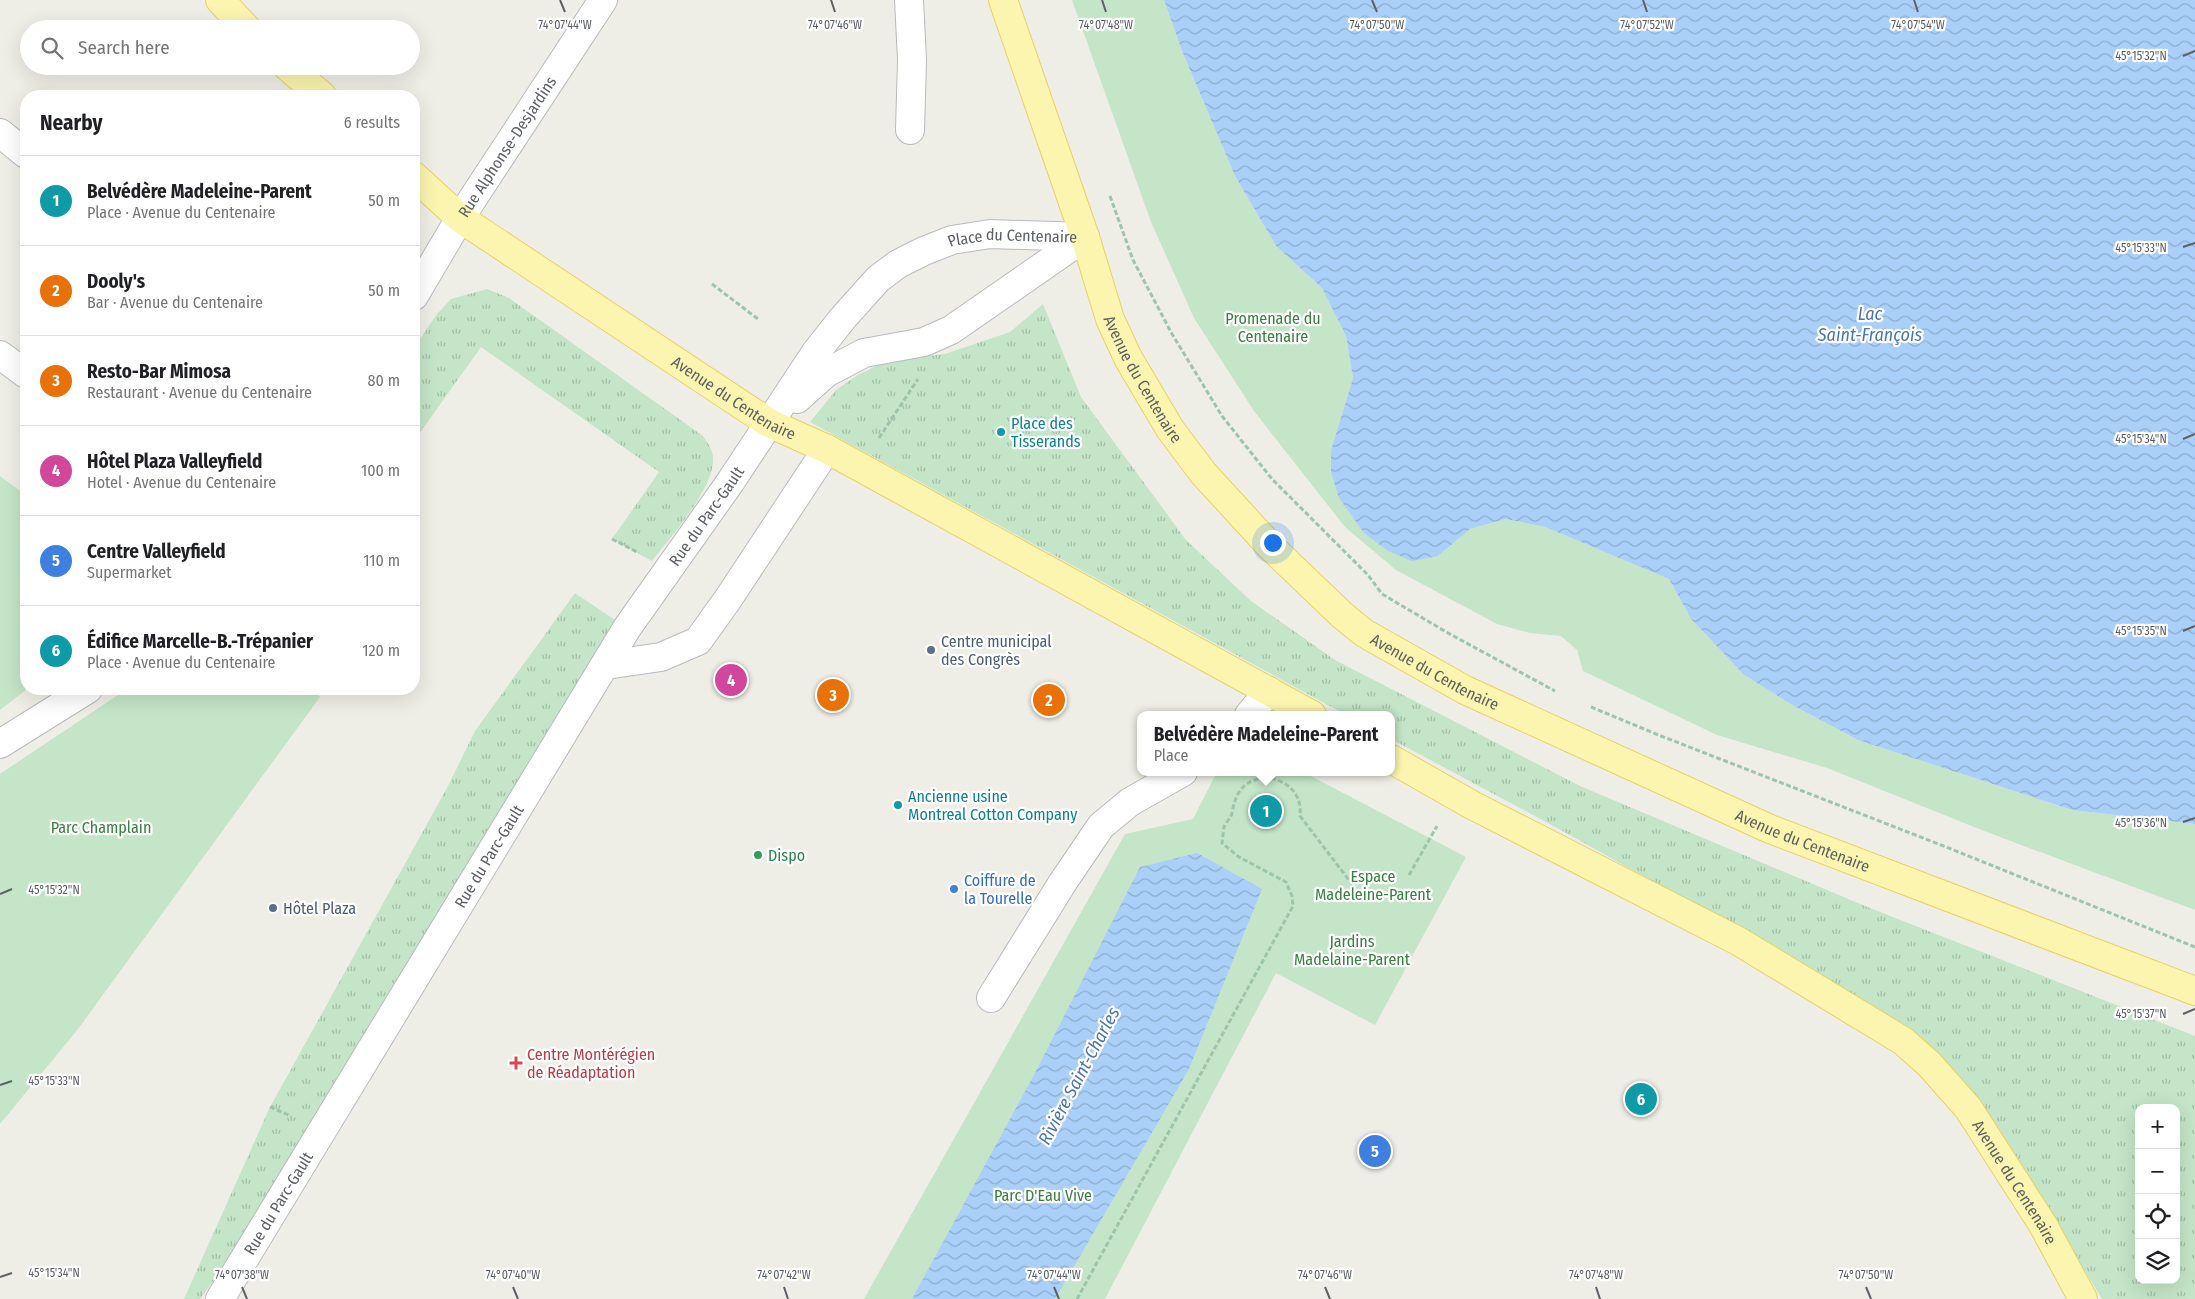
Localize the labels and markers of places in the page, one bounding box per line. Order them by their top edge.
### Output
place label: Place des Tisserands [1011,414,1081,451]
marker: Place des Tisserands [995,426,1007,438]
place label: Centre municipal des Congrès [941,632,1051,669]
marker: Centre municipal des Congrès [925,644,937,656]
pin: 4 [715,661,747,699]
pin: 3 [817,676,849,714]
pin: 2 [1033,681,1065,719]
place label: Ancienne usine Montreal Cotton Company [908,787,1078,824]
pin: 1 [1250,792,1282,830]
marker: Ancienne usine Montreal Cotton Company [892,799,904,811]
place label: Dispo [768,846,805,865]
marker: Dispo [752,849,764,861]
place label: Coiffure de la Tourelle [964,871,1036,908]
marker: Coiffure de la Tourelle [948,883,960,895]
place label: Hôtel Plaza [283,899,356,918]
marker: Hôtel Plaza [267,902,279,914]
place label: Centre Montérégien de Réadaptation [527,1045,655,1082]
marker: Centre Montérégien de Réadaptation [509,1056,523,1070]
pin: 6 [1625,1080,1657,1118]
pin: 5 [1359,1132,1391,1170]

